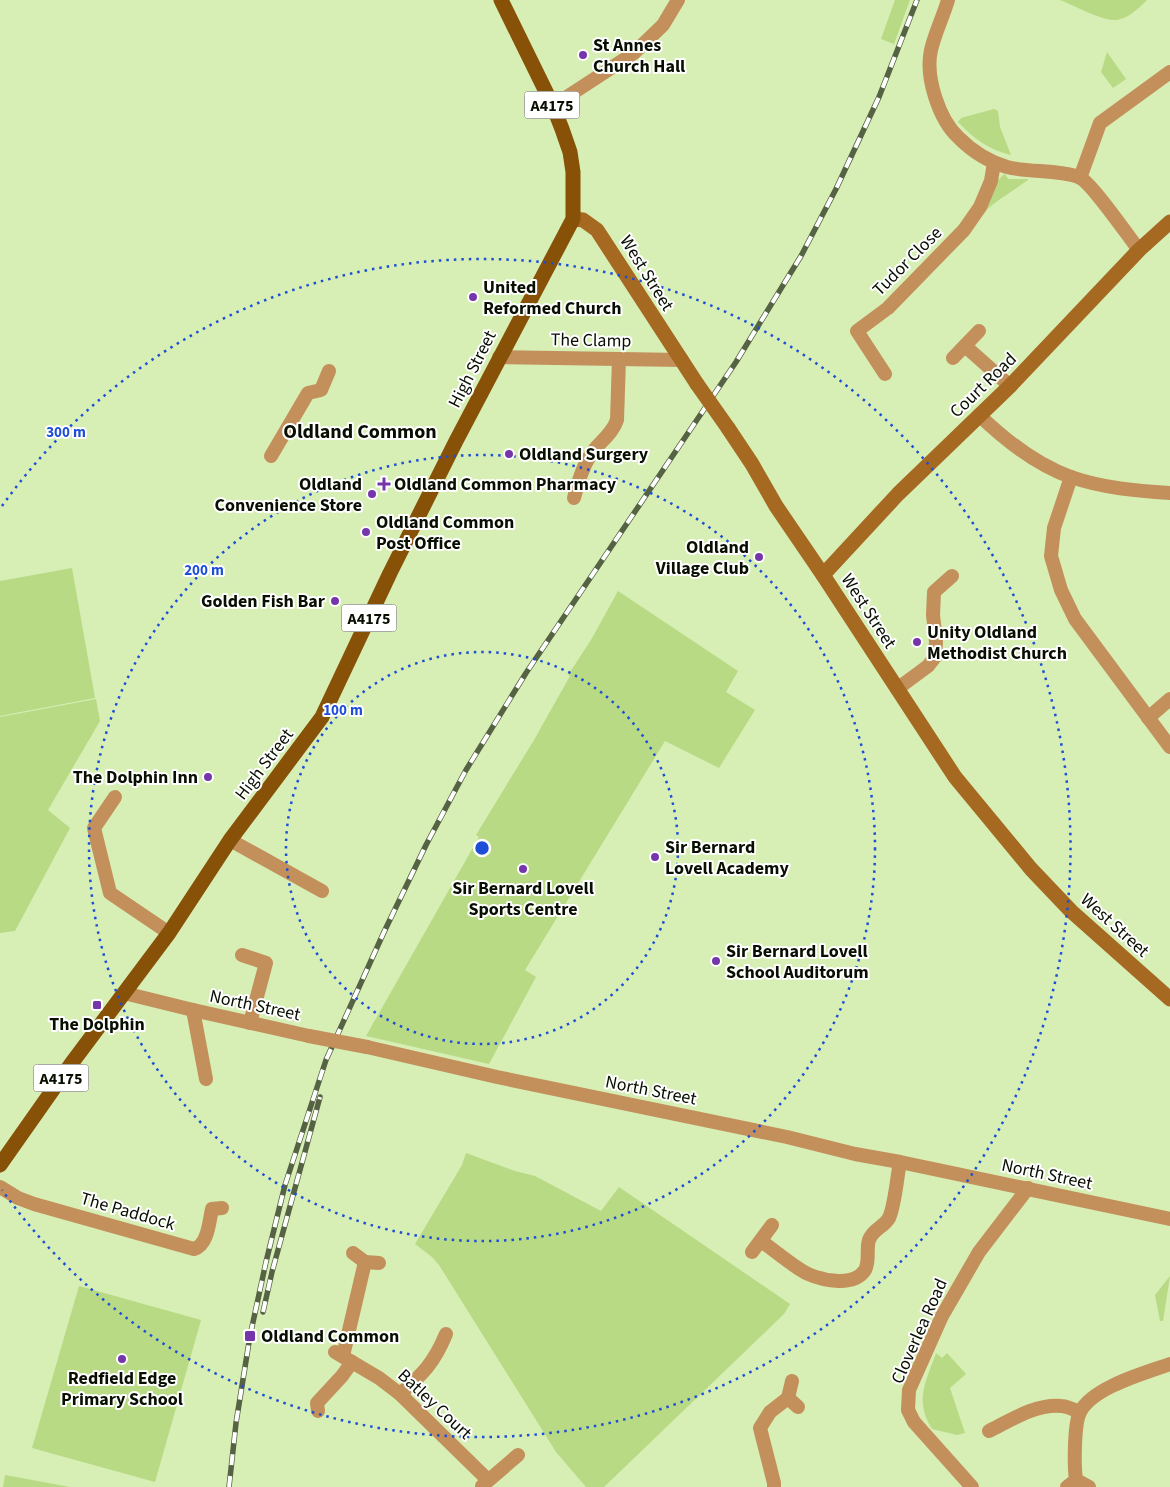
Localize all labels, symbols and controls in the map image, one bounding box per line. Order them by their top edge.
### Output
place label: St Annes Church Hall [593,33,685,79]
marker: St Annes Church Hall [577,49,589,61]
road number: A4175 [524,92,580,118]
street label: Tudor Close [867,221,948,302]
street label: West Street [613,231,680,316]
place label: United Reformed Church [483,275,622,321]
marker: United Reformed Church [467,291,479,303]
street label: High Street [442,326,503,412]
street label: The Clamp [550,327,632,354]
street label: Court Road [944,347,1022,424]
district label: Oldland Common [283,418,437,446]
text: 300 m [46,422,86,443]
place label: Oldland Surgery [519,442,649,467]
marker: Oldland Surgery [503,448,515,460]
place label: Oldland Convenience Store [215,472,362,518]
place label: Oldland Common Pharmacy [394,472,617,497]
marker: Oldland Common Pharmacy [378,478,390,490]
marker: Oldland Convenience Store [366,488,378,500]
place label: Oldland Common Post Office [376,510,514,556]
marker: Oldland Common Post Office [360,526,372,538]
place label: Oldland Village Club [655,535,749,581]
marker: Oldland Village Club [753,551,765,563]
text: 200 m [184,560,224,581]
street label: West Street [835,569,902,654]
place label: Golden Fish Bar [201,589,326,614]
marker: Golden Fish Bar [329,595,341,607]
road number: A4175 [342,604,396,632]
place label: Unity Oldland Methodist Church [927,620,1067,666]
marker: Unity Oldland Methodist Church [911,636,923,648]
text: 100 m [323,700,363,721]
street label: High Street [229,723,300,805]
place label: The Dolphin Inn [73,765,198,790]
marker: The Dolphin Inn [202,771,214,783]
place label: Sir Bernard Lovell Academy [665,835,790,881]
centre of rings [473,839,491,857]
marker: Sir Bernard Lovell Academy [649,851,661,863]
marker: Sir Bernard Lovell Sports Centre [517,863,529,875]
place label: Sir Bernard Lovell Sports Centre [452,876,594,922]
street label: West Street [1075,888,1155,963]
place label: Sir Bernard Lovell School Auditorum [726,939,869,985]
marker: Sir Bernard Lovell School Auditorum [710,955,722,967]
street label: North Street [207,984,303,1027]
marker: The Dolphin [91,999,103,1011]
place label: The Dolphin [49,1012,145,1037]
road number: A4175 [34,1064,88,1092]
street label: North Street [603,1069,699,1112]
street label: North Street [999,1153,1095,1196]
street label: The Paddock [78,1186,178,1237]
street label: Cloverlea Road [885,1275,954,1388]
place label: Oldland Common [261,1324,399,1349]
marker: Oldland Common [243,1329,257,1343]
marker: Redfield Edge Primary School [116,1353,128,1365]
street label: Batley Court [392,1363,477,1445]
place label: Redfield Edge Primary School [61,1366,183,1412]

